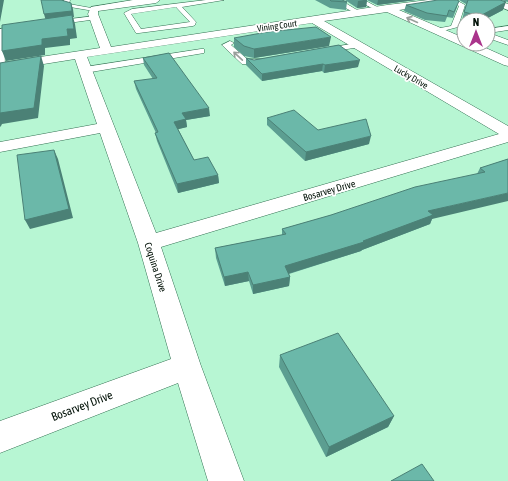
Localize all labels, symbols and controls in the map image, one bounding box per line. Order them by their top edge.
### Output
north arrow [456,12,496,52]
one-way arrow [407,15,419,23]
text: N [473,16,479,28]
street label: Vining Court [256,18,298,34]
one-way arrow [233,51,243,61]
street label: Lucky Drive [392,63,430,91]
street label: Bosarvey Drive [302,178,357,203]
street label: Coquina Drive [142,241,169,294]
street label: Bosarvey Drive [49,388,115,424]

